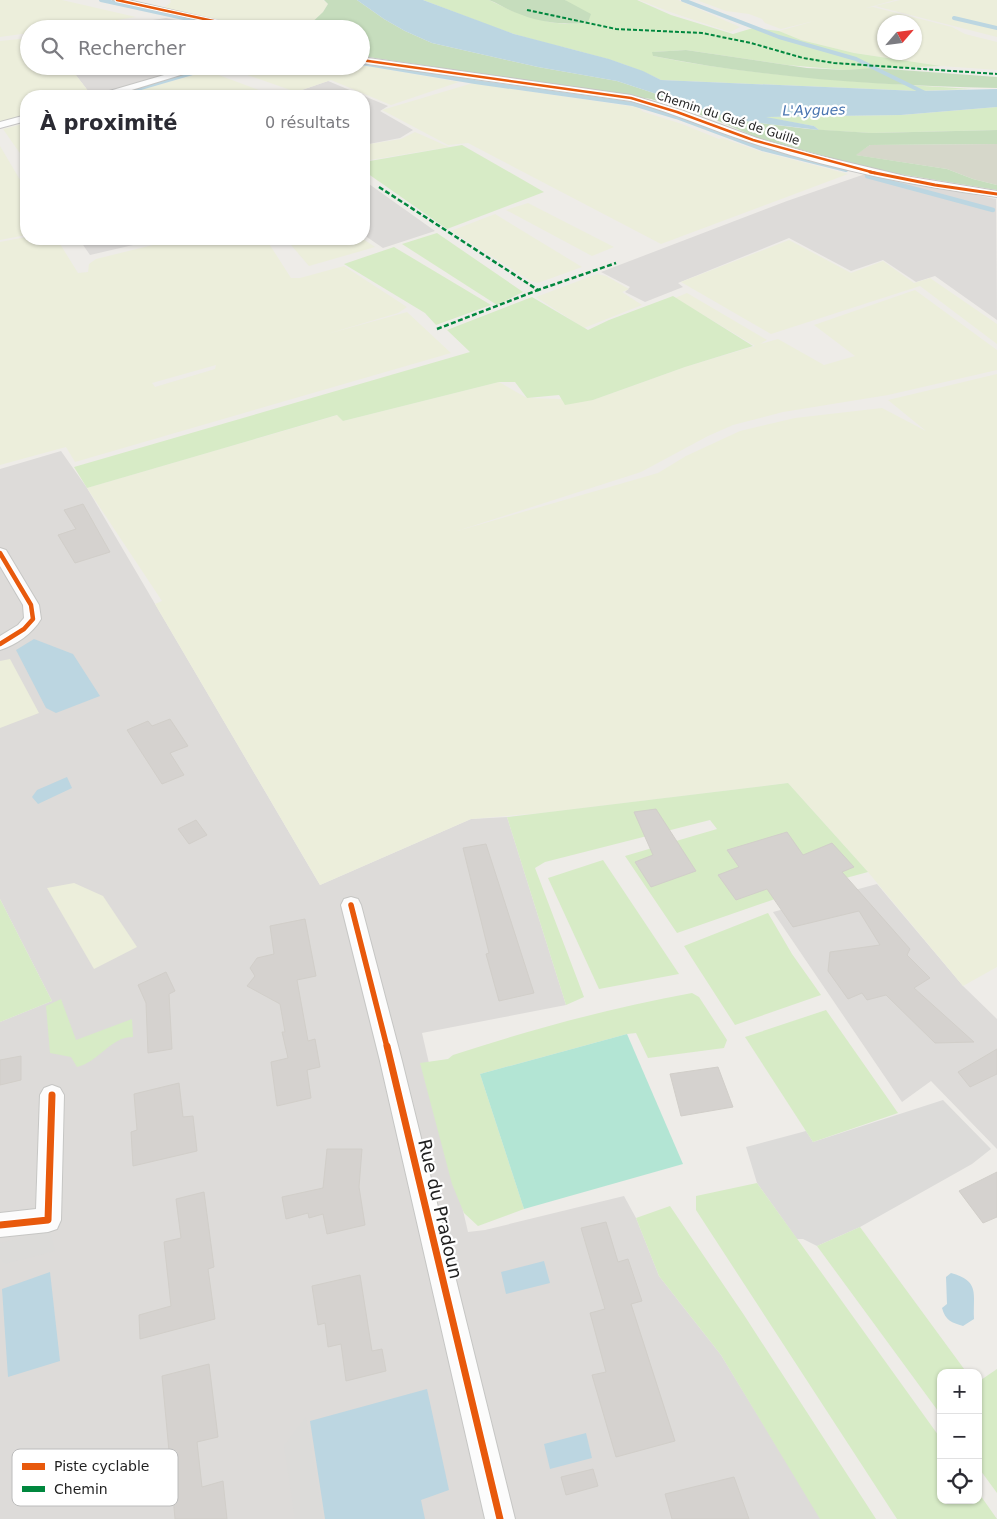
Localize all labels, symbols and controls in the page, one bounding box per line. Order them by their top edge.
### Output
north arrow [877,15,922,60]
search box [20,20,370,75]
icon: search [38,34,66,62]
text: Rechercher [78,37,186,59]
street label: Chemin du Gué de Guille [654,88,802,148]
water label: L'Aygues [782,101,846,119]
text: À proximité [40,111,177,135]
text: 0 résultats [265,113,350,132]
street label: Rue du Pradoun [414,1137,467,1281]
map controls [937,1369,982,1504]
button: + [937,1369,982,1414]
button: − [937,1414,982,1459]
legend [12,1449,178,1506]
text: Piste cyclable [54,1458,149,1474]
button: locate [937,1459,982,1504]
text: Chemin [54,1481,108,1497]

